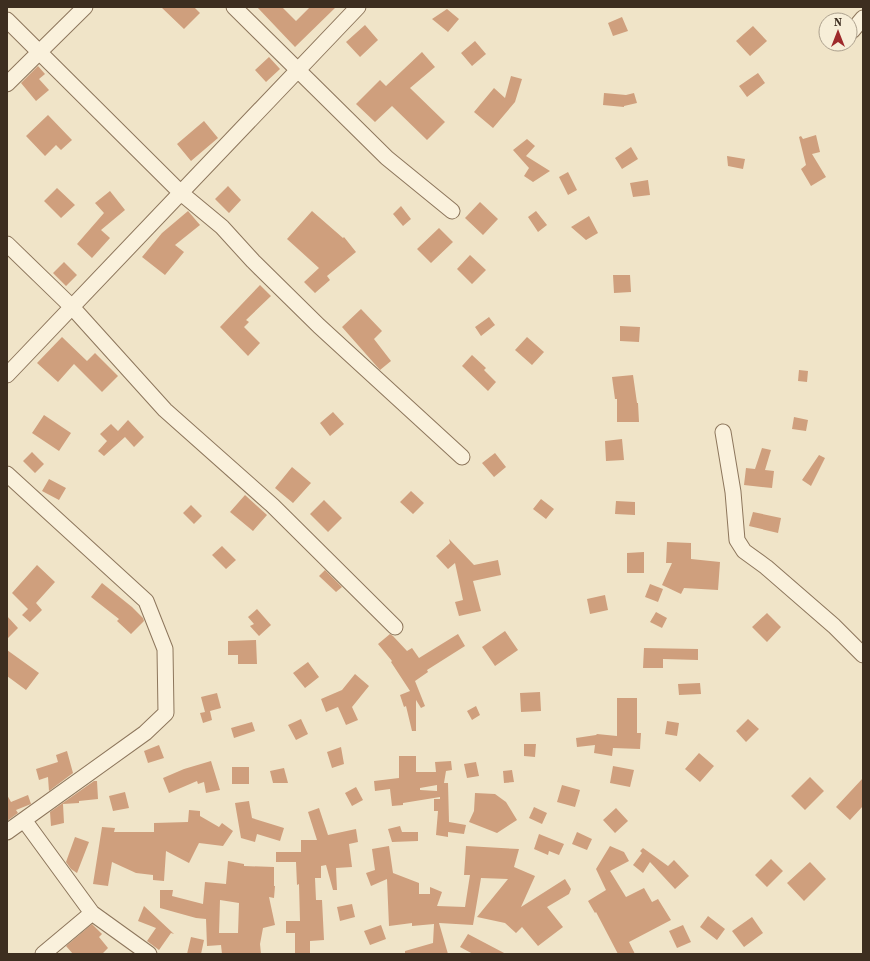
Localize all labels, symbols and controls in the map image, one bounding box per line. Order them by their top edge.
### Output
north arrow [818,12,858,52]
text: N [834,15,842,30]

